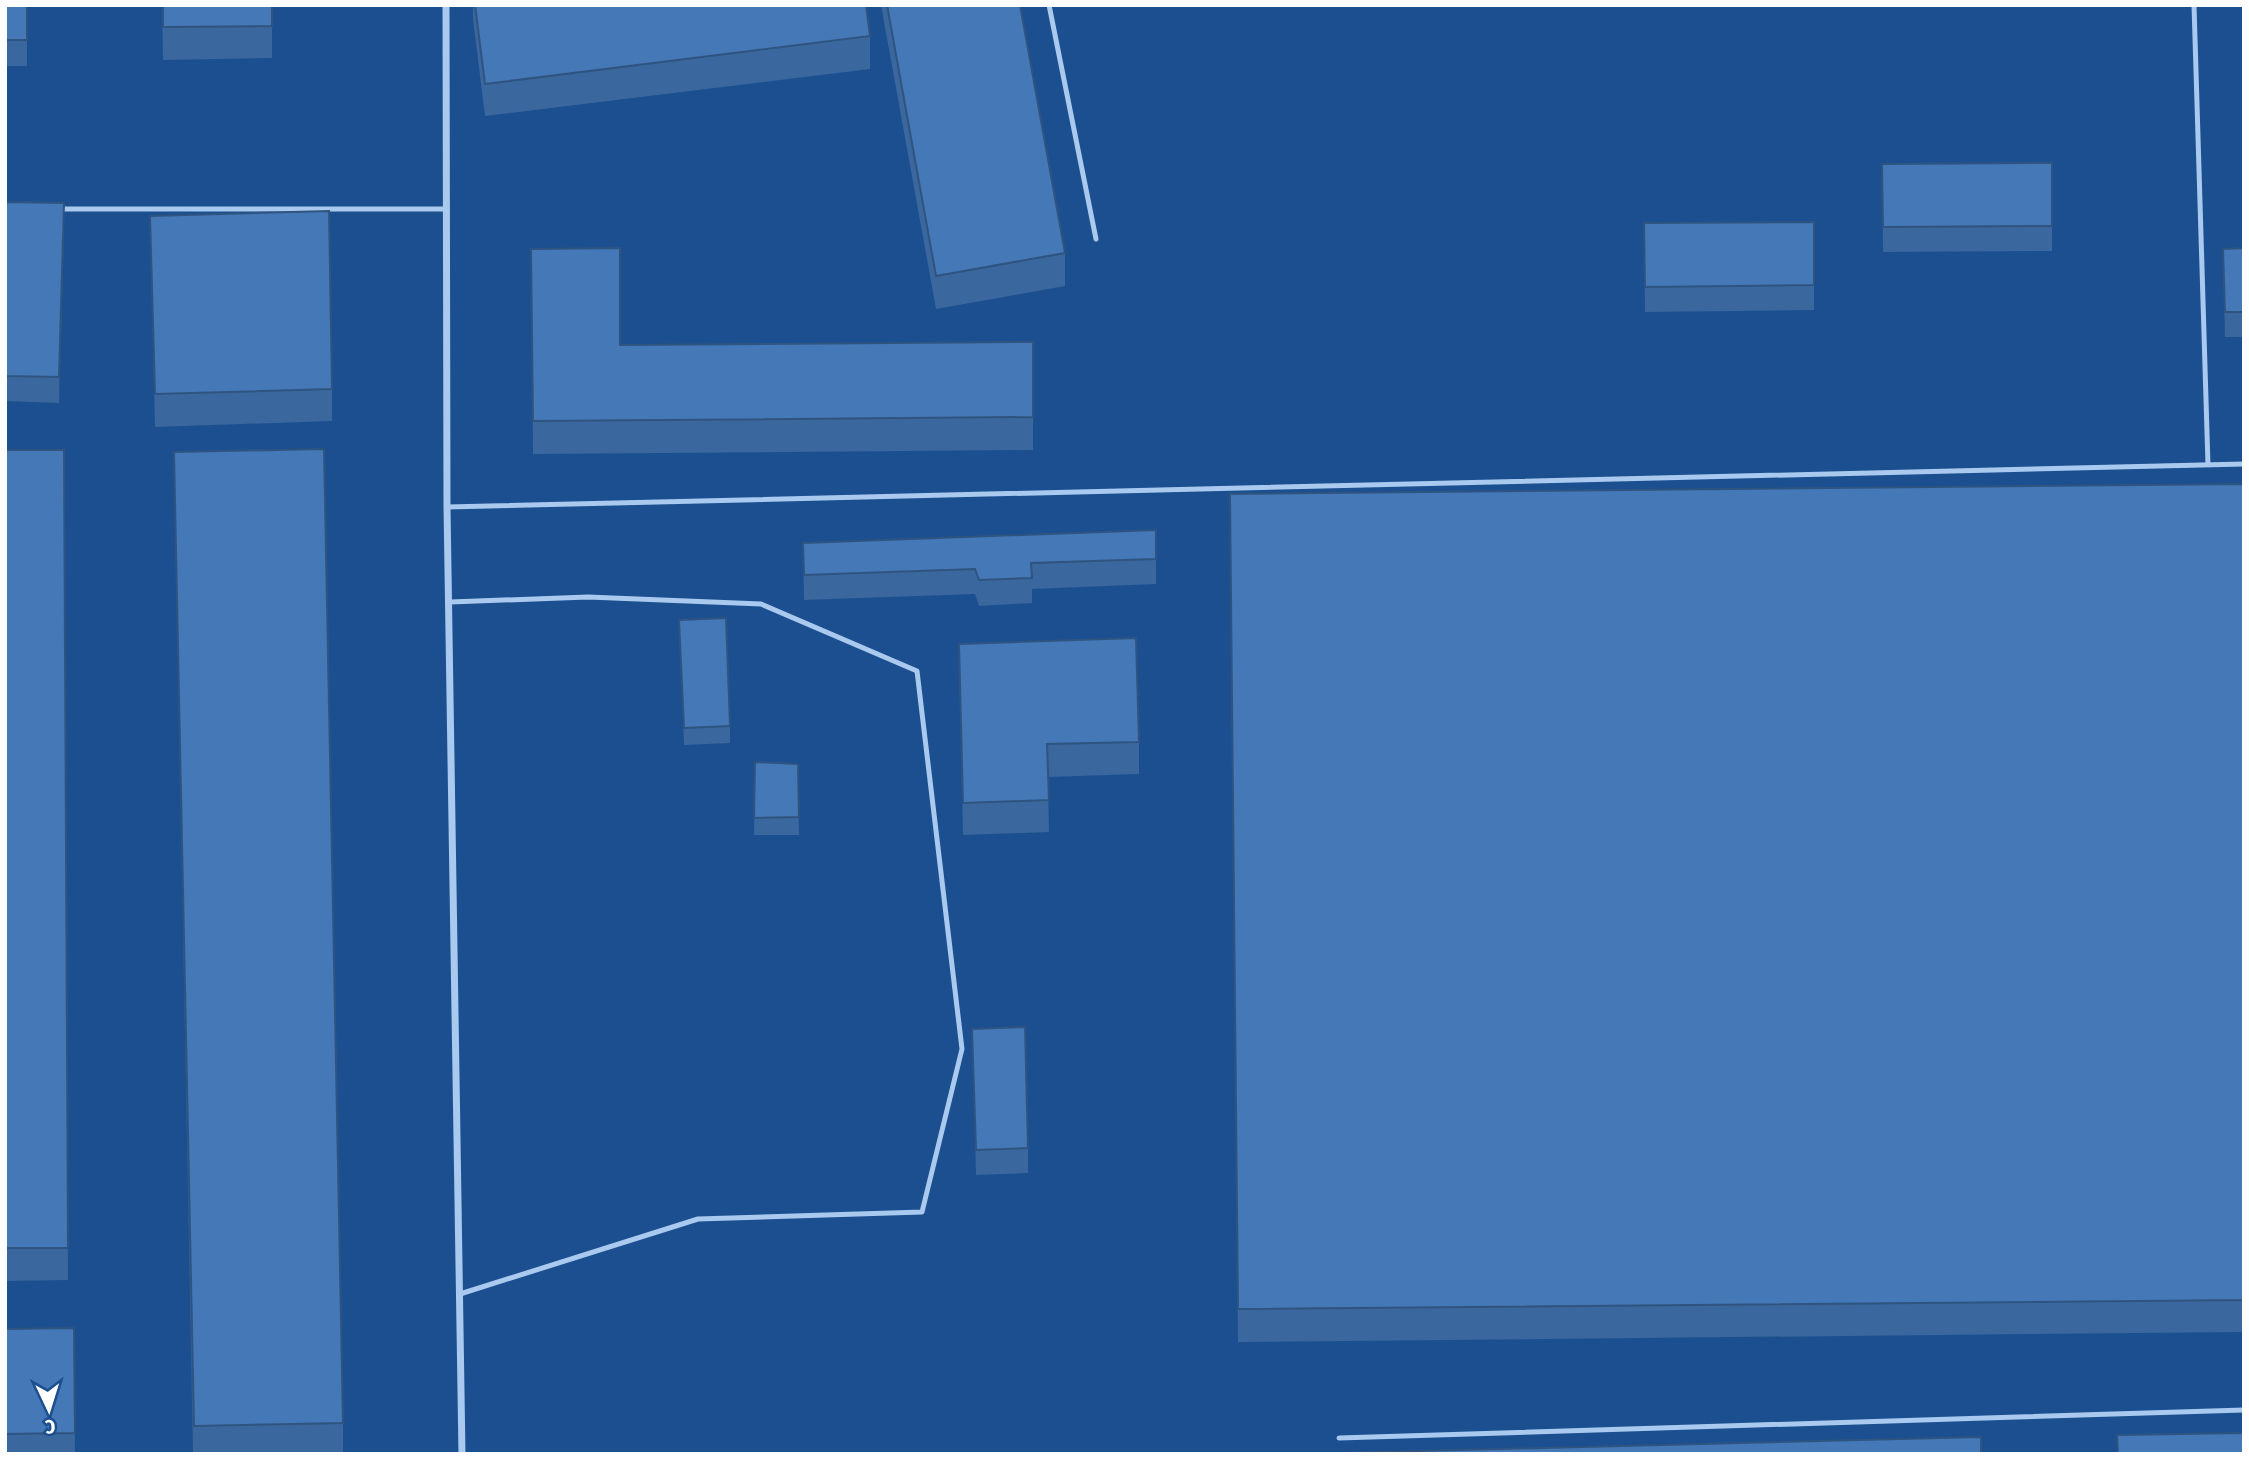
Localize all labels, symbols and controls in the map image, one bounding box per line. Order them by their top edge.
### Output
north arrow [14,1375,84,1445]
text: С [44,1415,56,1438]

